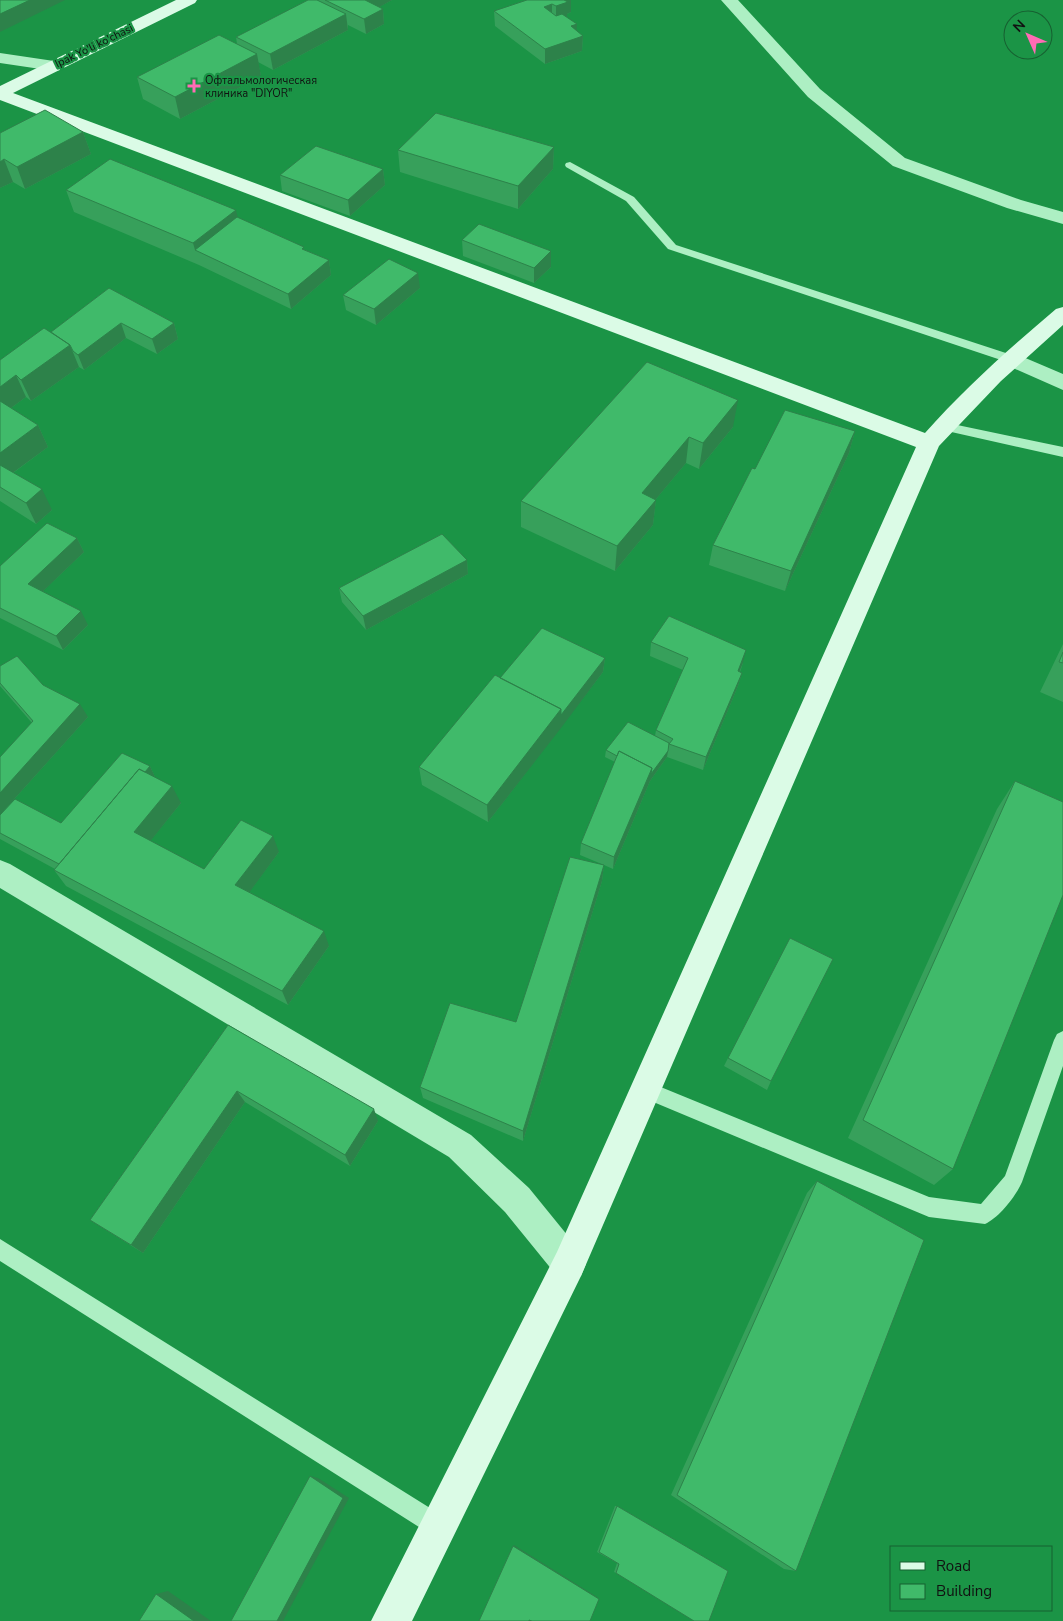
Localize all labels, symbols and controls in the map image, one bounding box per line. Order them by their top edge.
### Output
north arrow [1003,10,1053,60]
text: N [1009,16,1030,37]
street label: Ipak Yo'li ko'chasi [52,21,136,71]
place label: Офтальмологическая клиника "DIYOR" [205,73,317,101]
marker: Офтальмологическая клиника "DIYOR" [187,79,201,93]
legend [890,1546,1053,1611]
text: Road [936,1556,971,1576]
text: Building [936,1581,992,1601]

